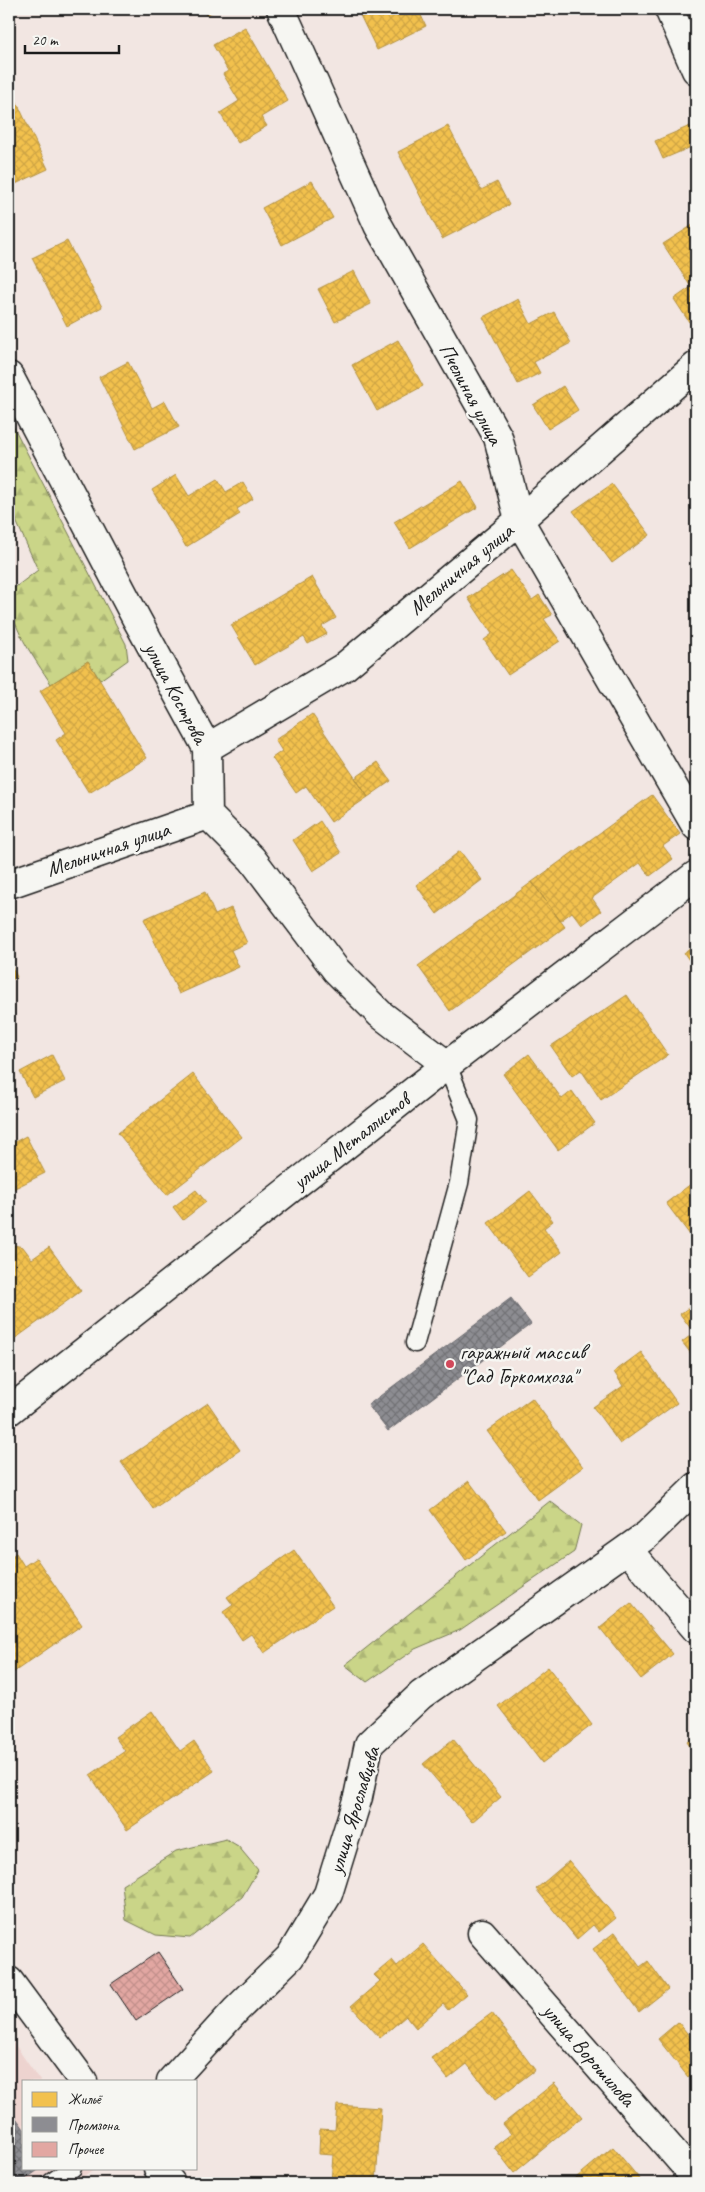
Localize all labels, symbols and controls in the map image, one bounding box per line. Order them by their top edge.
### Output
scale bar [25,22,119,54]
text: 20 m [32,31,59,50]
street label: Пчелиная улица [433,339,509,451]
street label: Мельничная улица [403,516,520,620]
street label: улица Кострова [137,636,215,750]
street label: Мельничная улица [43,815,175,882]
street label: улица Металлистов [286,1085,418,1196]
place label: гаражный массив "Сад Горкомхоза" [460,1339,590,1389]
marker: гаражный массив "Сад Горкомхоза" [444,1358,456,1370]
street label: улица Ярославцева [322,1742,386,1879]
street label: улица Ворошилова [536,1997,642,2113]
legend [22,2080,198,2170]
text: Жильё [68,2090,103,2109]
text: Промзона [68,2116,120,2135]
text: Прочее [68,2140,104,2159]

